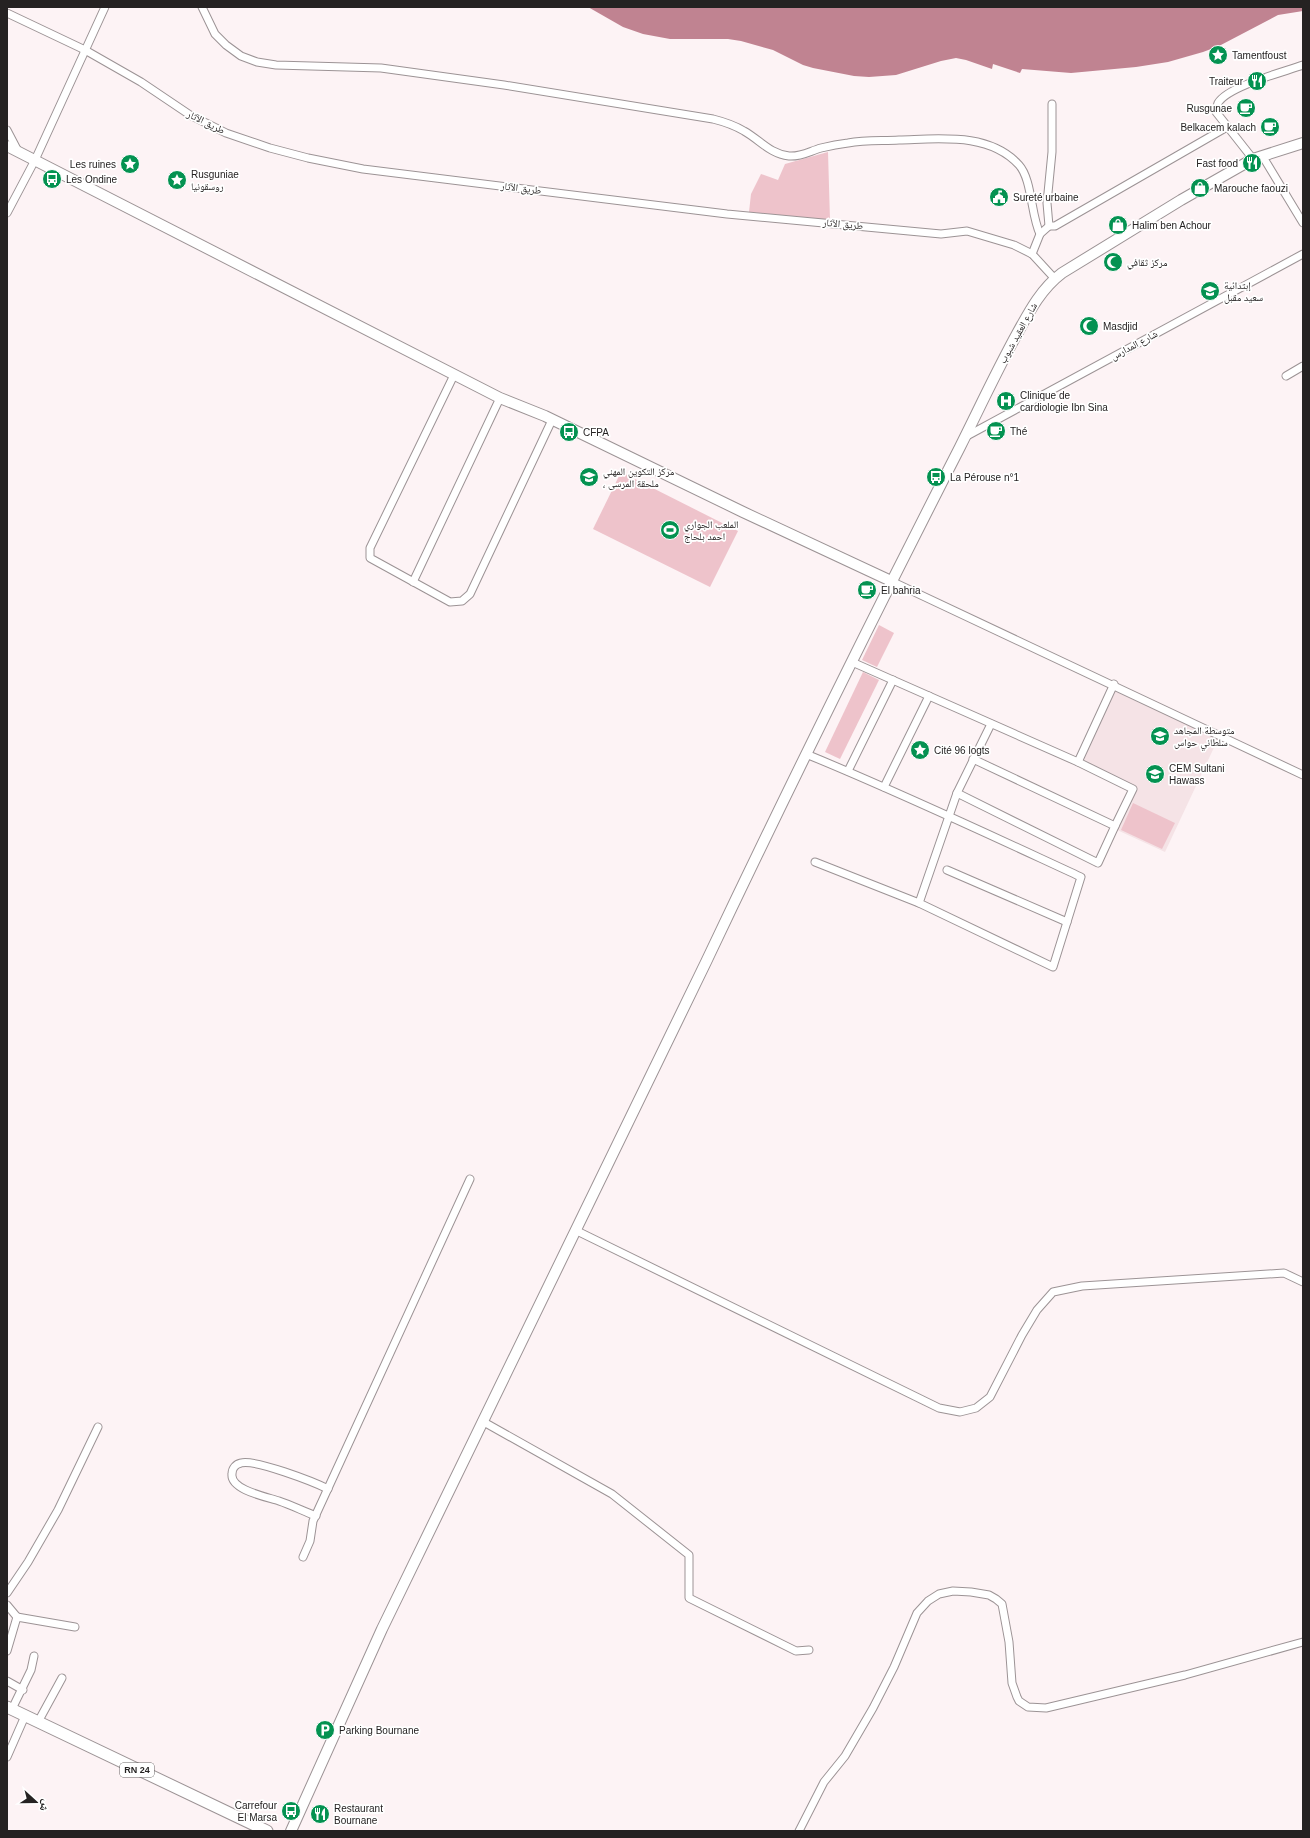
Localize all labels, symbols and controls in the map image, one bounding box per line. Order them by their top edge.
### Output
place icon: Tamentfoust [1207,44,1229,66]
place label: Tamentfoust [1232,50,1287,61]
restaurant icon: Traiteur [1246,70,1268,92]
place label: Traiteur [1209,76,1244,87]
cafe icon: Rusgunae [1235,97,1257,119]
place label: Rusgunae [1186,103,1232,114]
street label: طريق الآثار [184,108,227,137]
cafe icon: Belkacem kalach [1259,116,1281,138]
place label: Belkacem kalach [1180,122,1256,133]
restaurant icon: Fast food [1241,152,1263,174]
place icon: Les ruines [119,153,141,175]
place label: Fast food [1196,158,1238,169]
place label: Les ruines [70,159,116,170]
bus stop icon: Les Ondine [41,168,63,190]
place icon: Rusguniae روسقونيا [166,169,188,191]
place label: Rusguniae روسقونيا [191,169,239,192]
place label: Les Ondine [66,174,118,185]
shop icon: Marouche faouzi [1189,177,1211,199]
street label: طريق الآثار [499,180,542,197]
place label: Marouche faouzi [1214,183,1288,194]
public building icon: Sureté urbaine [988,186,1010,208]
place label: Sureté urbaine [1013,192,1079,203]
shop icon: Halim ben Achour [1107,214,1129,236]
street label: طريق الآثار [821,217,864,232]
place label: Halim ben Achour [1132,220,1212,231]
mosque icon: مركز ثقافي [1102,251,1124,273]
place label: مركز ثقافي [1127,257,1168,270]
school or university icon: إبتدائية سعيد مقبل [1199,280,1221,302]
place label: إبتدائية سعيد مقبل [1224,280,1264,304]
street label: شارع العقيد شبوب [997,301,1040,366]
mosque icon: Masdjid [1078,315,1100,337]
place label: Masdjid [1103,321,1137,332]
street label: شارع المدارس [1109,328,1160,363]
hospital icon: Clinique de cardiologie Ibn Sina [995,390,1017,412]
place label: Clinique de cardiologie Ibn Sina [1020,390,1108,413]
cafe icon: Thé [985,420,1007,442]
bus stop icon: CFPA [558,421,580,443]
place label: Thé [1010,426,1028,437]
place label: CFPA [583,427,609,438]
school or university icon: مركز التكوين المهني ، ملحقة المرسى [578,466,600,488]
place label: مركز التكوين المهني ، ملحقة المرسى [603,466,675,490]
bus stop icon: La Pérouse n°1 [925,466,947,488]
place label: La Pérouse n°1 [950,472,1019,483]
sports icon: الملعب الجواري احمد بلحاج [659,519,681,541]
place label: الملعب الجواري احمد بلحاج [684,519,738,543]
cafe icon: El bahria [856,579,878,601]
place label: El bahria [881,585,921,596]
school or university icon: متوسطة المجاهد سلطاني حواس [1149,725,1171,747]
place label: متوسطة المجاهد سلطاني حواس [1174,725,1235,750]
place icon: Cité 96 logts [909,739,931,761]
place label: Cité 96 logts [934,745,990,756]
school or university icon: CEM Sultani Hawass [1144,763,1166,785]
place label: CEM Sultani Hawass [1169,763,1225,786]
parking icon: Parking Bournane [314,1719,336,1741]
place label: Parking Bournane [339,1725,419,1736]
road number: RN 24 [120,1763,154,1777]
north arrow [16,1782,56,1822]
text: ش [36,1797,53,1813]
place label: Carrefour El Marsa [235,1800,278,1823]
bus stop icon: Carrefour El Marsa [280,1800,302,1822]
restaurant icon: Restaurant Bournane [309,1803,331,1825]
place label: Restaurant Bournane [334,1803,383,1826]

